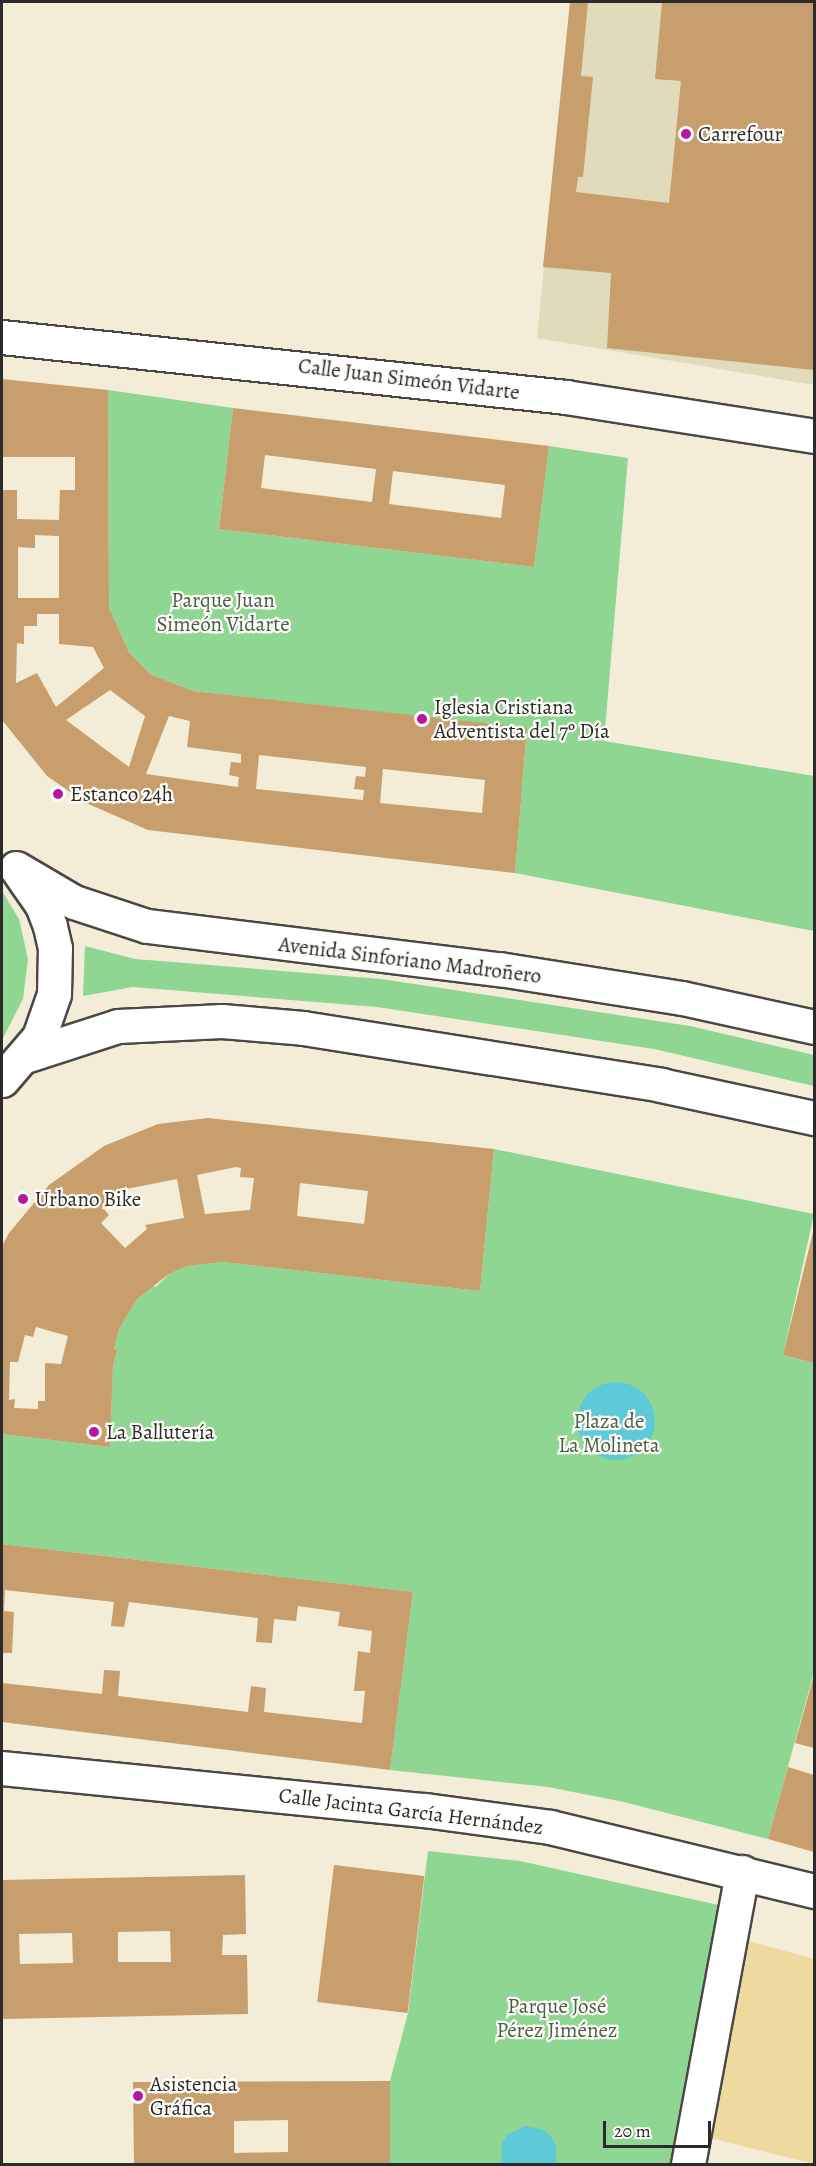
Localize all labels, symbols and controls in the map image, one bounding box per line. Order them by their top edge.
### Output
place label: Carrefour [698,121,783,147]
marker: Carrefour [679,127,693,141]
street label: Calle Juan Simeón Vidarte [297,353,521,405]
park label: Parque Juan Simeón Vidarte [156,587,290,637]
place label: Iglesia Cristiana Adventista del 7º Día [434,694,610,744]
marker: Iglesia Cristiana Adventista del 7º Día [415,712,429,726]
place label: Estanco 24h [70,781,173,807]
marker: Estanco 24h [51,787,65,801]
street label: Avenida Sinforiano Madroñero [277,931,543,989]
place label: Urbano Bike [35,1186,141,1212]
marker: Urbano Bike [16,1192,30,1206]
park label: Plaza de La Molineta [558,1408,660,1458]
place label: La Ballutería [106,1419,215,1445]
marker: La Ballutería [87,1425,101,1439]
street label: Calle Jacinta García Hernández [277,1782,545,1840]
park label: Parque José Pérez Jiménez [497,1993,617,2043]
place label: Asistencia Gráfica [150,2071,238,2121]
marker: Asistencia Gráfica [131,2089,145,2103]
scale bar [606,2109,714,2147]
text: 20 m [614,2119,651,2143]

